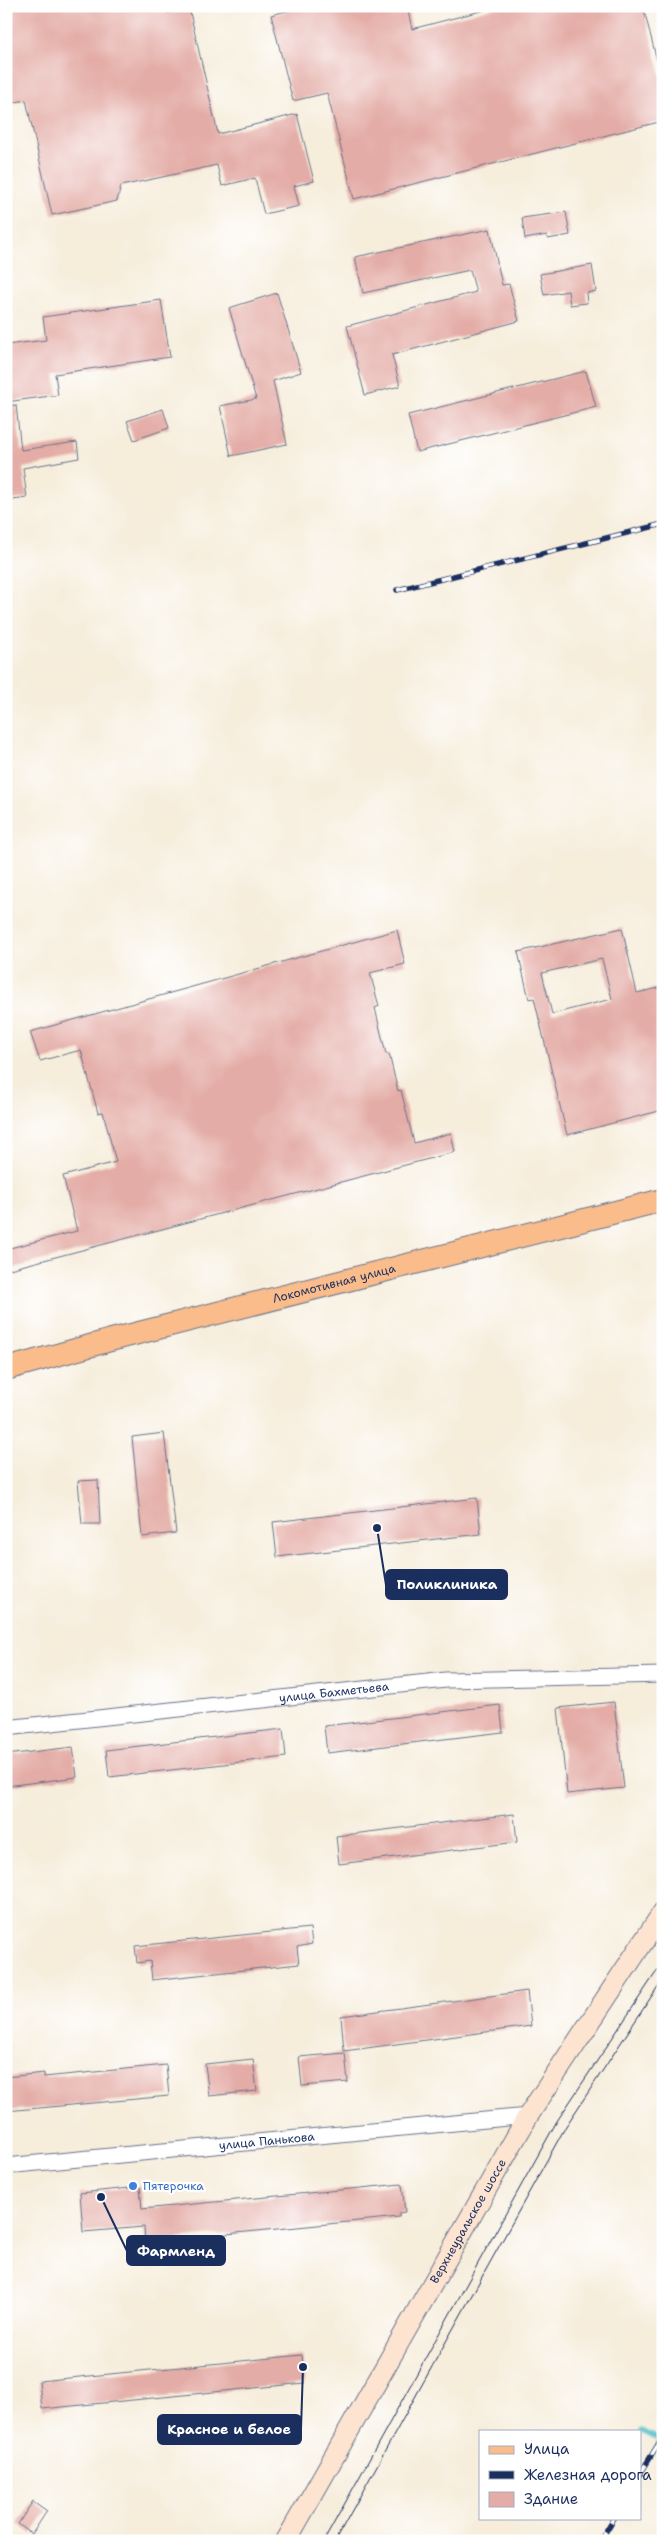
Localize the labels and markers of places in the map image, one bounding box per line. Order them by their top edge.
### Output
callout: Поликлиника [386,1570,507,1599]
place label: Пятерочка [143,2178,204,2194]
marker: Пятерочка [127,2180,139,2192]
callout: Фармленд [127,2236,225,2265]
callout: Красное и белое [158,2415,301,2444]

